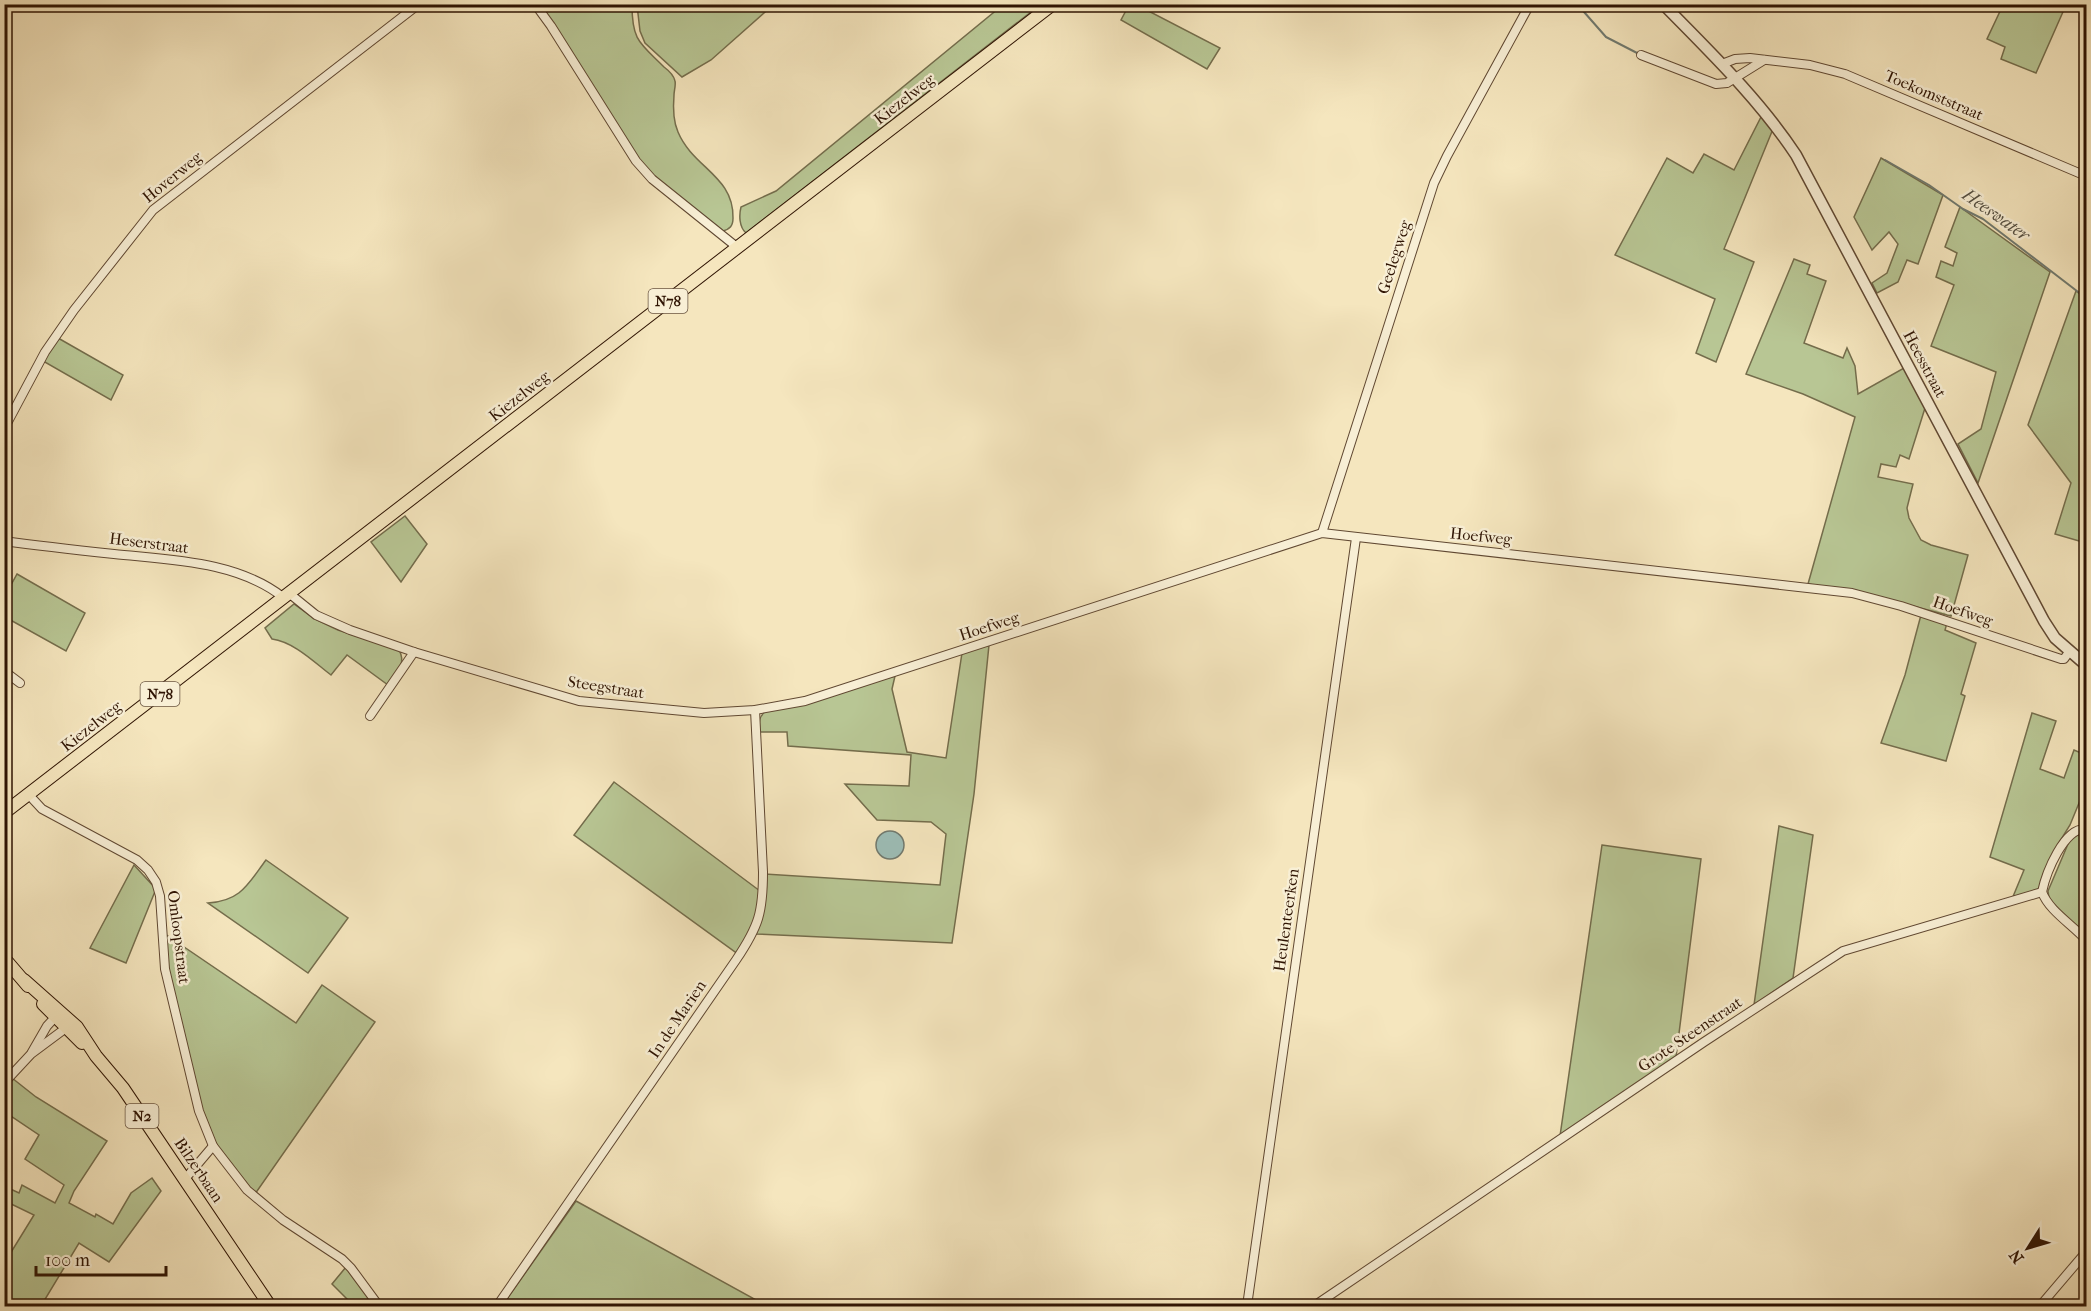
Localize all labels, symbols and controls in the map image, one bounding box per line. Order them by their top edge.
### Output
street label: Toekomststraat [1882,66,1986,124]
street label: Kiezelweg [870,69,938,128]
street label: Hoverweg [138,147,206,207]
water label: Heeswater [1958,184,2035,247]
street label: Geelegweg [1373,217,1415,296]
road number: N78 [648,289,688,313]
street label: Heesstraat [1899,327,1951,401]
street label: Kiezelweg [485,366,553,425]
street label: Hoefweg [1449,523,1513,549]
street label: Heserstraat [108,529,190,557]
street label: Hoefweg [1931,592,1996,630]
street label: Hoefweg [957,607,1022,645]
street label: Steegstraat [566,672,646,702]
road number: N78 [140,682,180,706]
street label: Kiezelweg [57,696,125,755]
street label: Heulenteerken [1269,866,1303,973]
street label: Omloopstraat [164,889,194,985]
street label: In de Marien [644,976,710,1061]
street label: Grote Steenstraat [1634,992,1746,1076]
road number: N2 [126,1104,158,1128]
street label: Bilzerbaan [170,1134,228,1206]
north arrow [1998,1218,2058,1278]
scale bar [36,1239,166,1277]
text: N [2005,1245,2028,1267]
text: 100 m [45,1250,90,1271]

